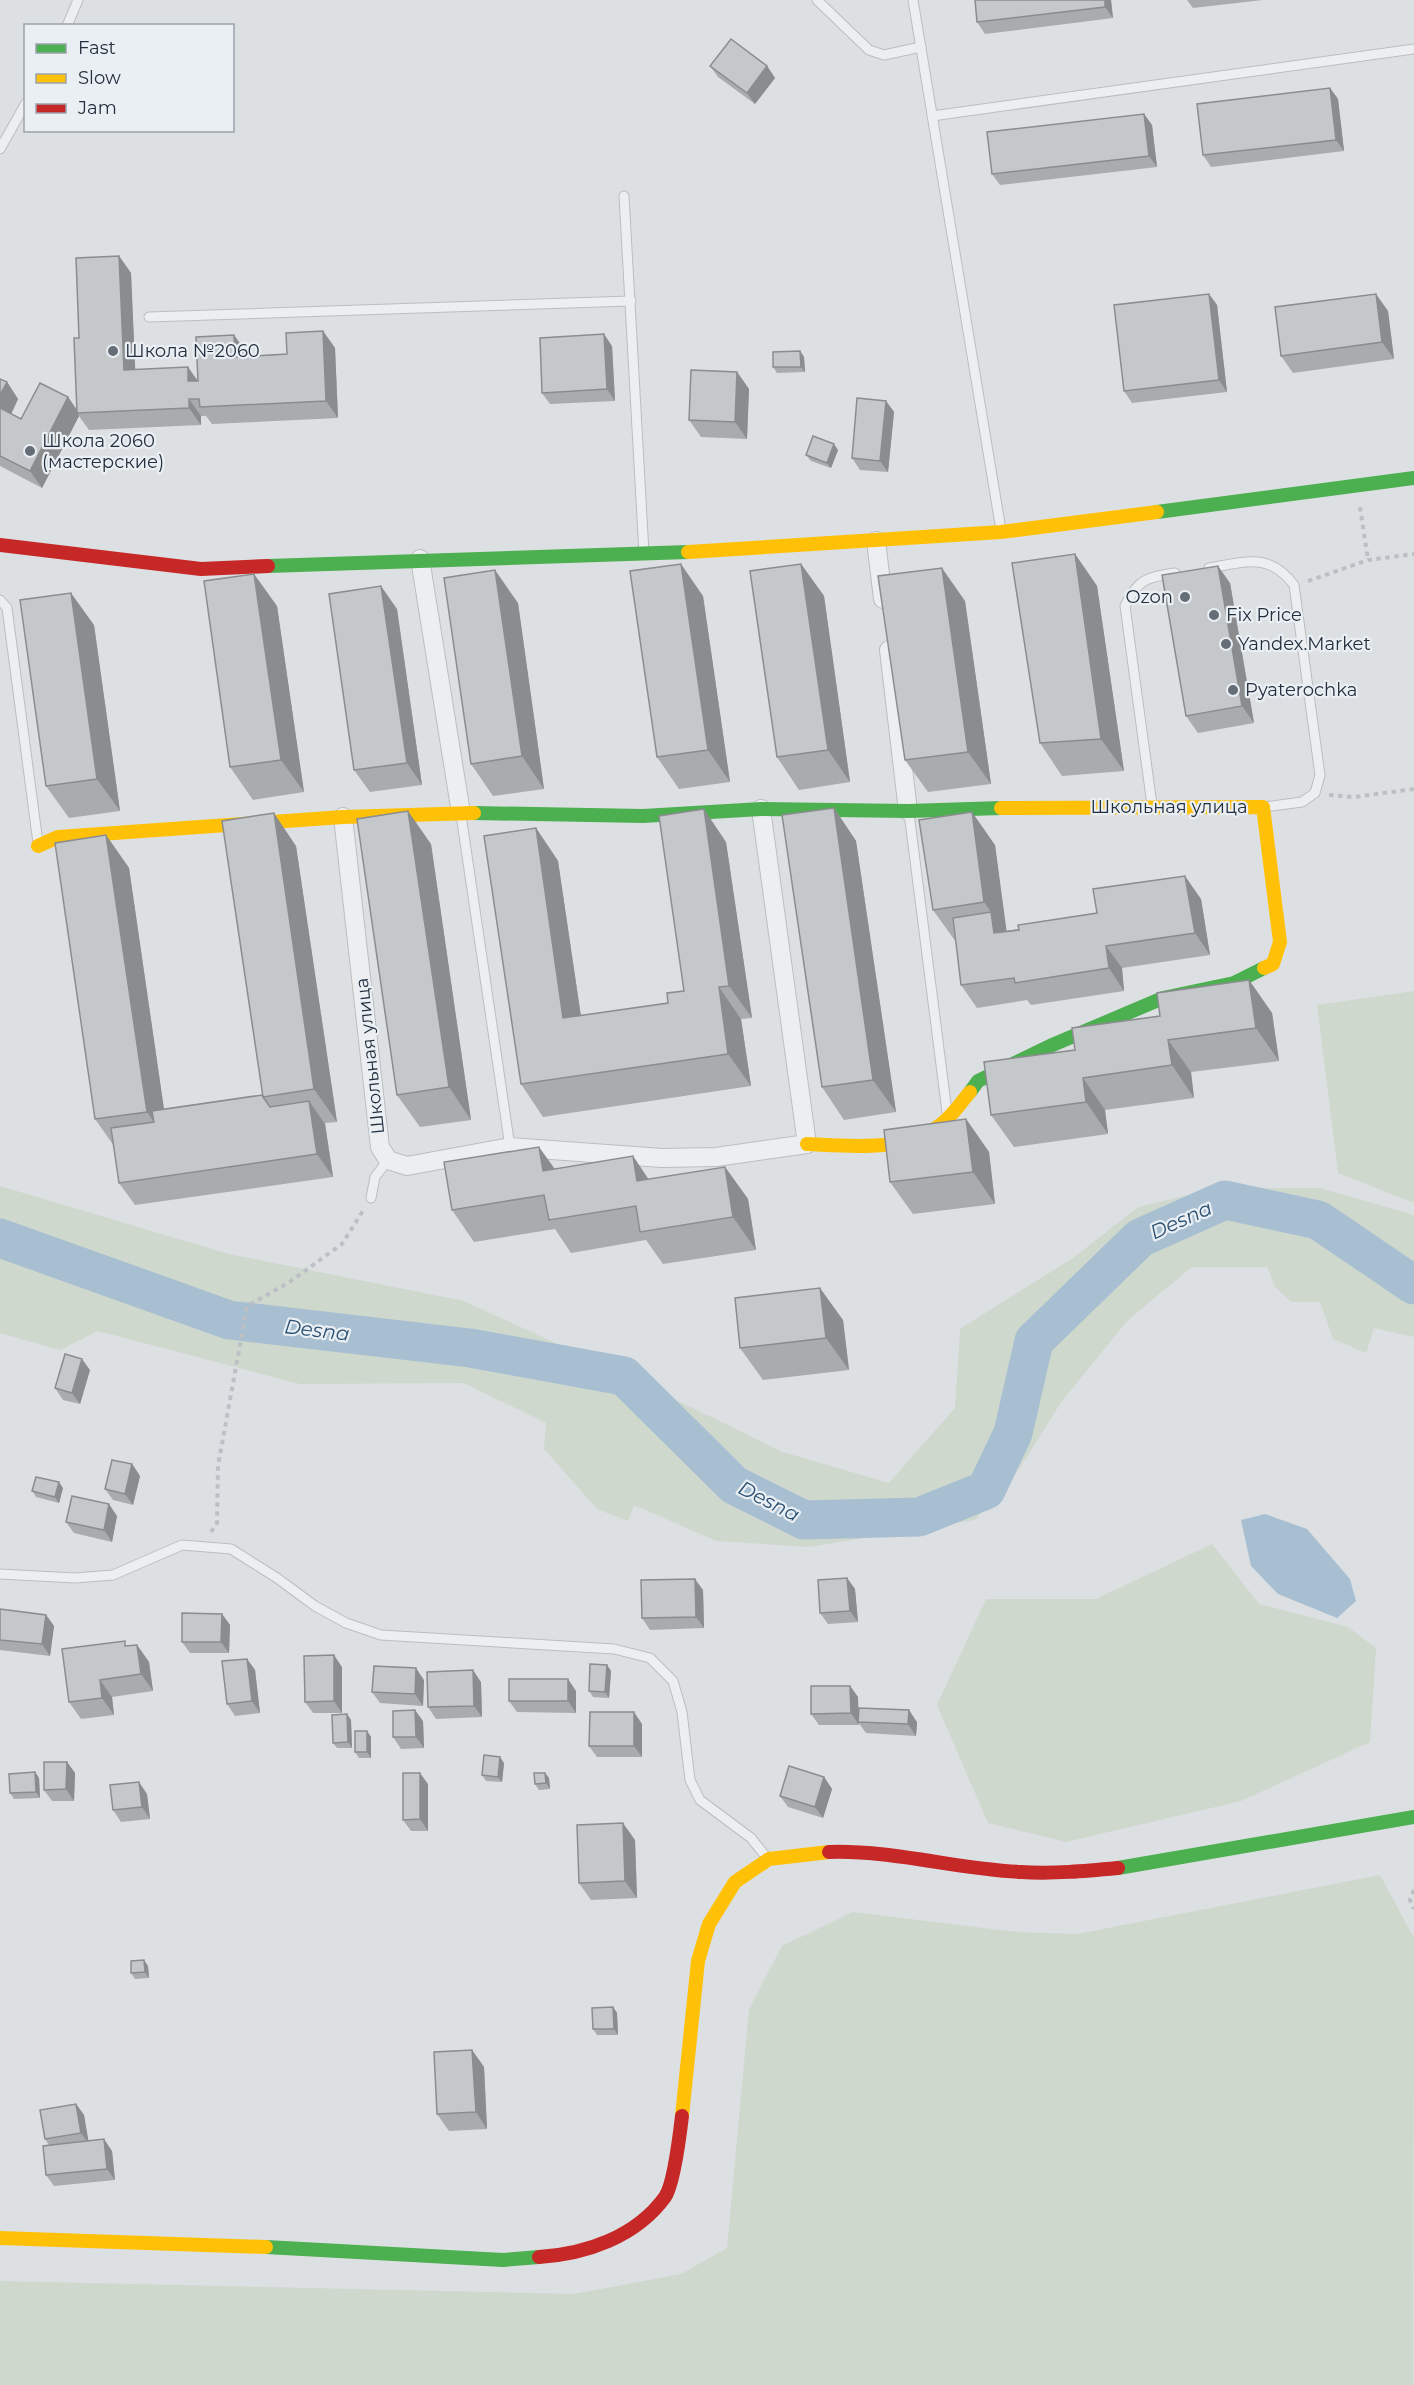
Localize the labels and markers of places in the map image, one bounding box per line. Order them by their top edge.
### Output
place label: Школа №2060 [125,340,260,362]
marker: Школа №2060 [106,344,120,358]
place label: Школа 2060 (мастерские) [42,430,164,473]
marker: Школа 2060 (мастерские) [23,444,37,458]
place label: Ozon [1125,586,1173,608]
marker: Ozon [1178,590,1192,604]
place label: Fix Price [1226,604,1302,626]
marker: Fix Price [1207,608,1221,622]
place label: Yandex.Market [1238,633,1371,655]
marker: Yandex.Market [1219,637,1233,651]
place label: Pyaterochka [1245,679,1357,701]
marker: Pyaterochka [1226,683,1240,697]

